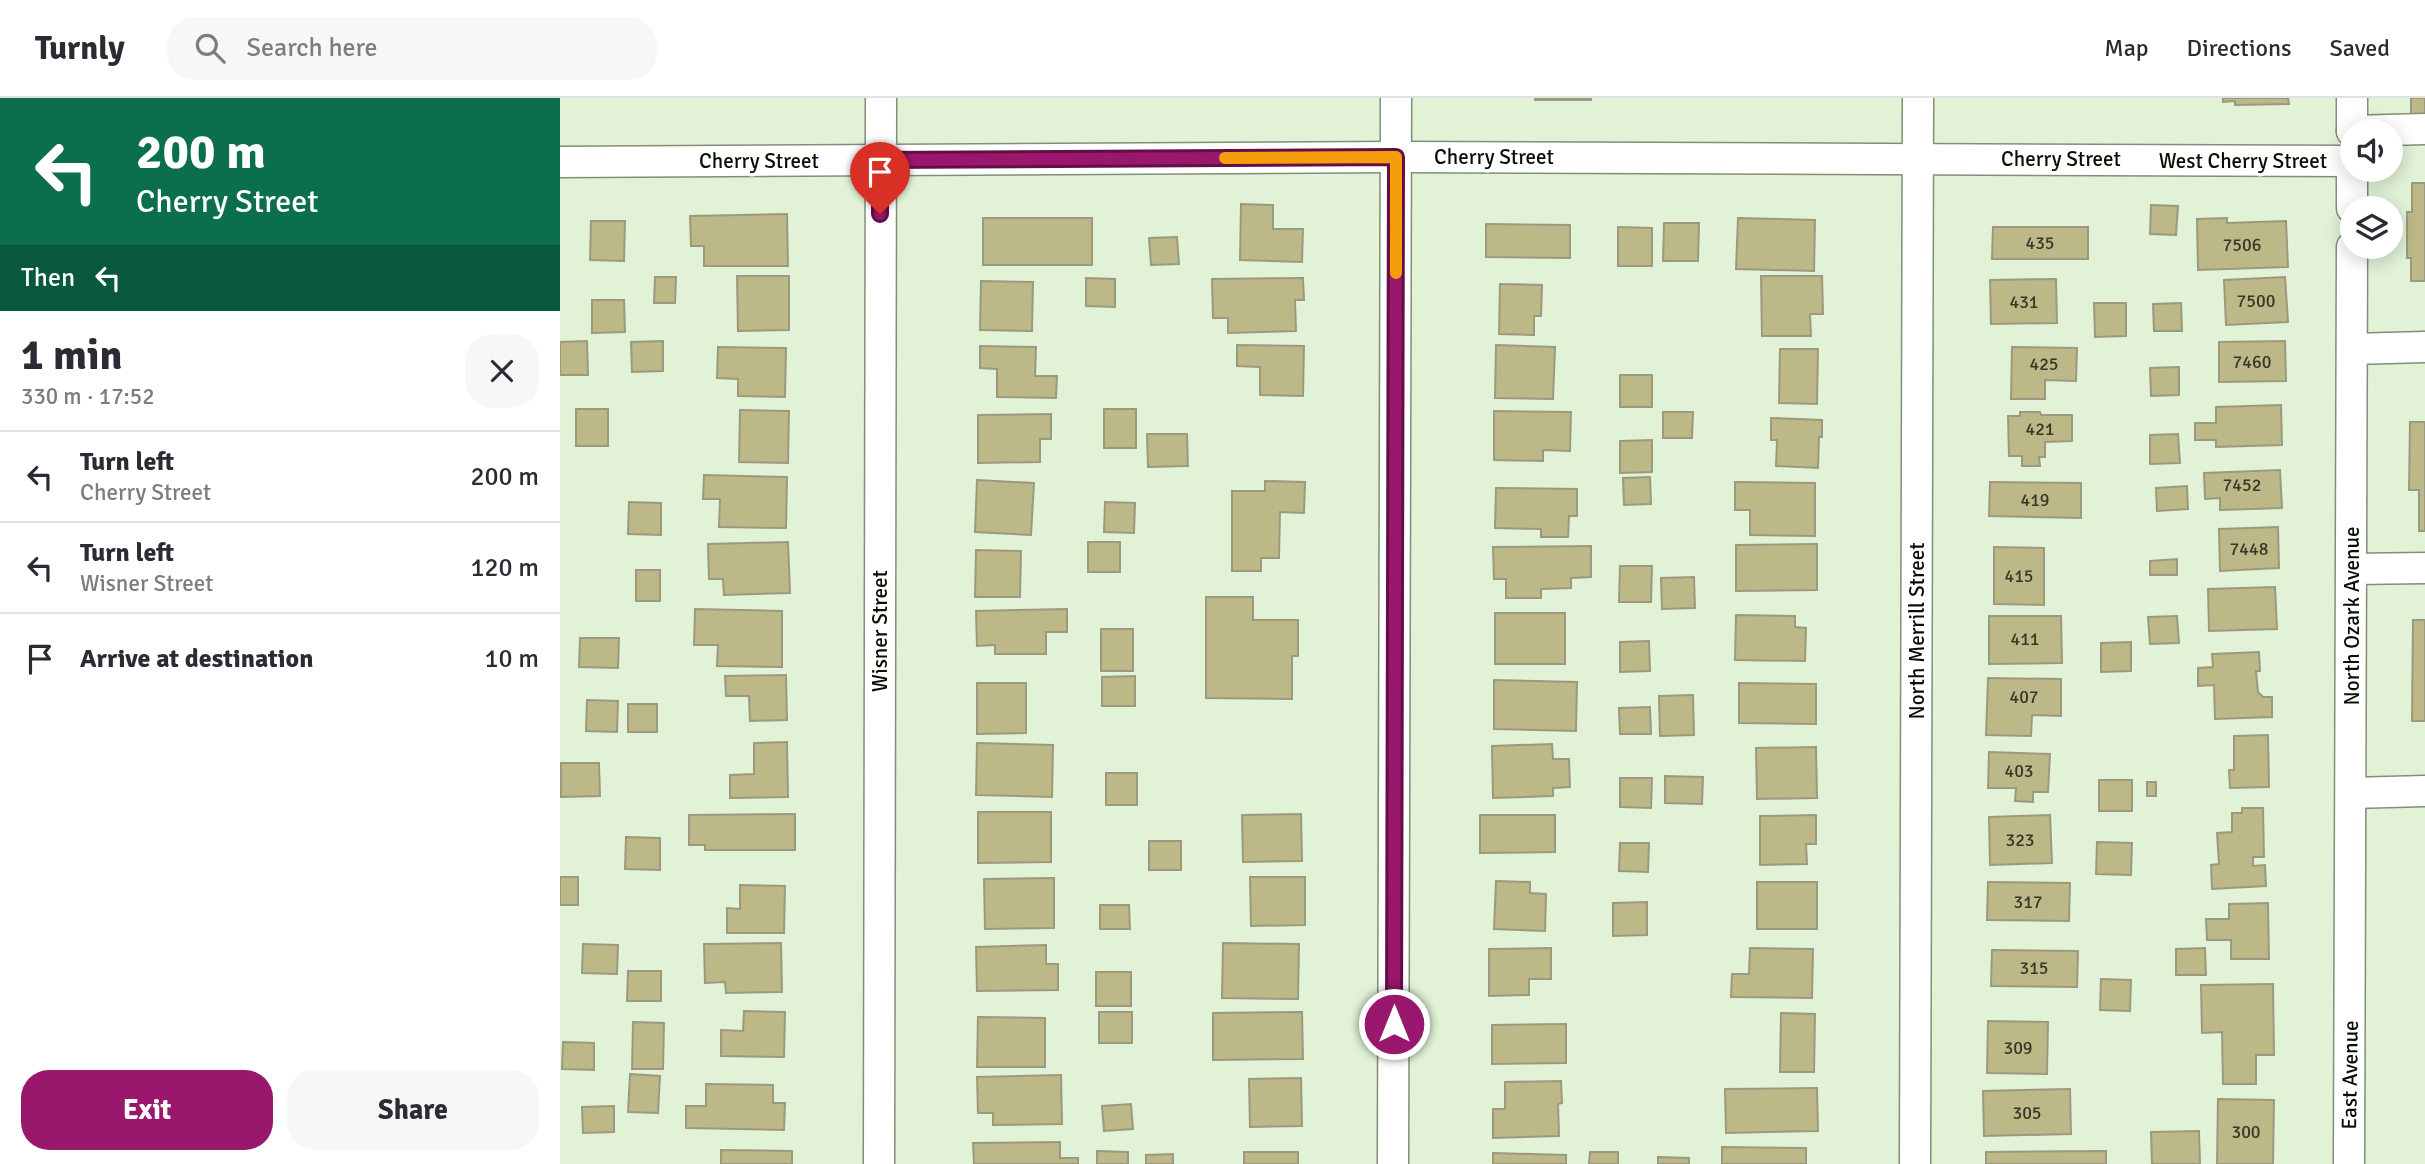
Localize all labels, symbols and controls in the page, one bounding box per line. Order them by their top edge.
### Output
search box [167,17,657,80]
text: Turnly [35,28,125,69]
icon: search [191,29,229,67]
text: Search here [247,32,378,64]
text: Map [2104,33,2149,63]
text: Directions [2187,33,2292,63]
text: Saved [2330,33,2390,63]
map controls [2340,119,2403,259]
button: sound [2340,119,2403,182]
text: 200 m [136,122,266,182]
icon: left [21,126,112,217]
pin [850,142,910,214]
street label: Cherry Street [1434,144,1554,170]
street label: Cherry Street [2001,146,2121,172]
street label: Cherry Street [699,148,819,174]
street label: West Cherry Street [2159,148,2327,174]
icon: arrive [861,153,899,191]
text: Cherry Street [136,182,319,221]
button: layers [2340,196,2403,259]
house number: 435 [2025,232,2055,254]
house number: 7506 [2223,234,2261,256]
icon: left [89,259,127,297]
text: Then [21,262,75,294]
house number: 7500 [2237,290,2275,312]
house number: 431 [2009,291,2039,313]
text: 1 min [21,330,122,381]
button: close [465,334,539,408]
house number: 7460 [2233,351,2271,373]
house number: 425 [2029,353,2059,375]
text: 330 m · 17:52 [21,382,155,411]
house number: 421 [2025,418,2055,440]
text: Turn left [80,446,174,478]
icon: left [21,458,59,496]
text: 200 m [470,461,539,493]
house number: 7452 [2223,474,2261,496]
text: Cherry Street [80,478,211,507]
house number: 419 [2020,489,2050,511]
street label: North Ozark Avenue [2339,527,2365,705]
text: Turn left [80,537,174,569]
house number: 7448 [2230,538,2268,560]
street label: North Merrill Street [1904,542,1930,720]
icon: left [21,549,59,587]
text: 120 m [470,552,539,584]
house number: 415 [2004,565,2034,587]
text: Wisner Street [80,569,213,598]
street label: Wisner Street [867,570,893,692]
house number: 411 [2010,628,2040,650]
icon: arrive [21,640,59,678]
text: Arrive at destination [80,643,313,675]
text: 10 m [484,643,539,675]
house number: 407 [2009,686,2039,708]
house number: 403 [2004,760,2034,782]
house number: 323 [2005,829,2035,851]
house number: 317 [2013,891,2043,913]
house number: 315 [2019,957,2049,979]
position arrow [1357,987,1431,1061]
street label: East Avenue [2336,1020,2364,1130]
house number: 309 [2003,1037,2033,1059]
button: Exit [21,1070,273,1150]
button: Share [287,1070,539,1150]
house number: 305 [2012,1102,2042,1124]
house number: 300 [2231,1121,2261,1143]

